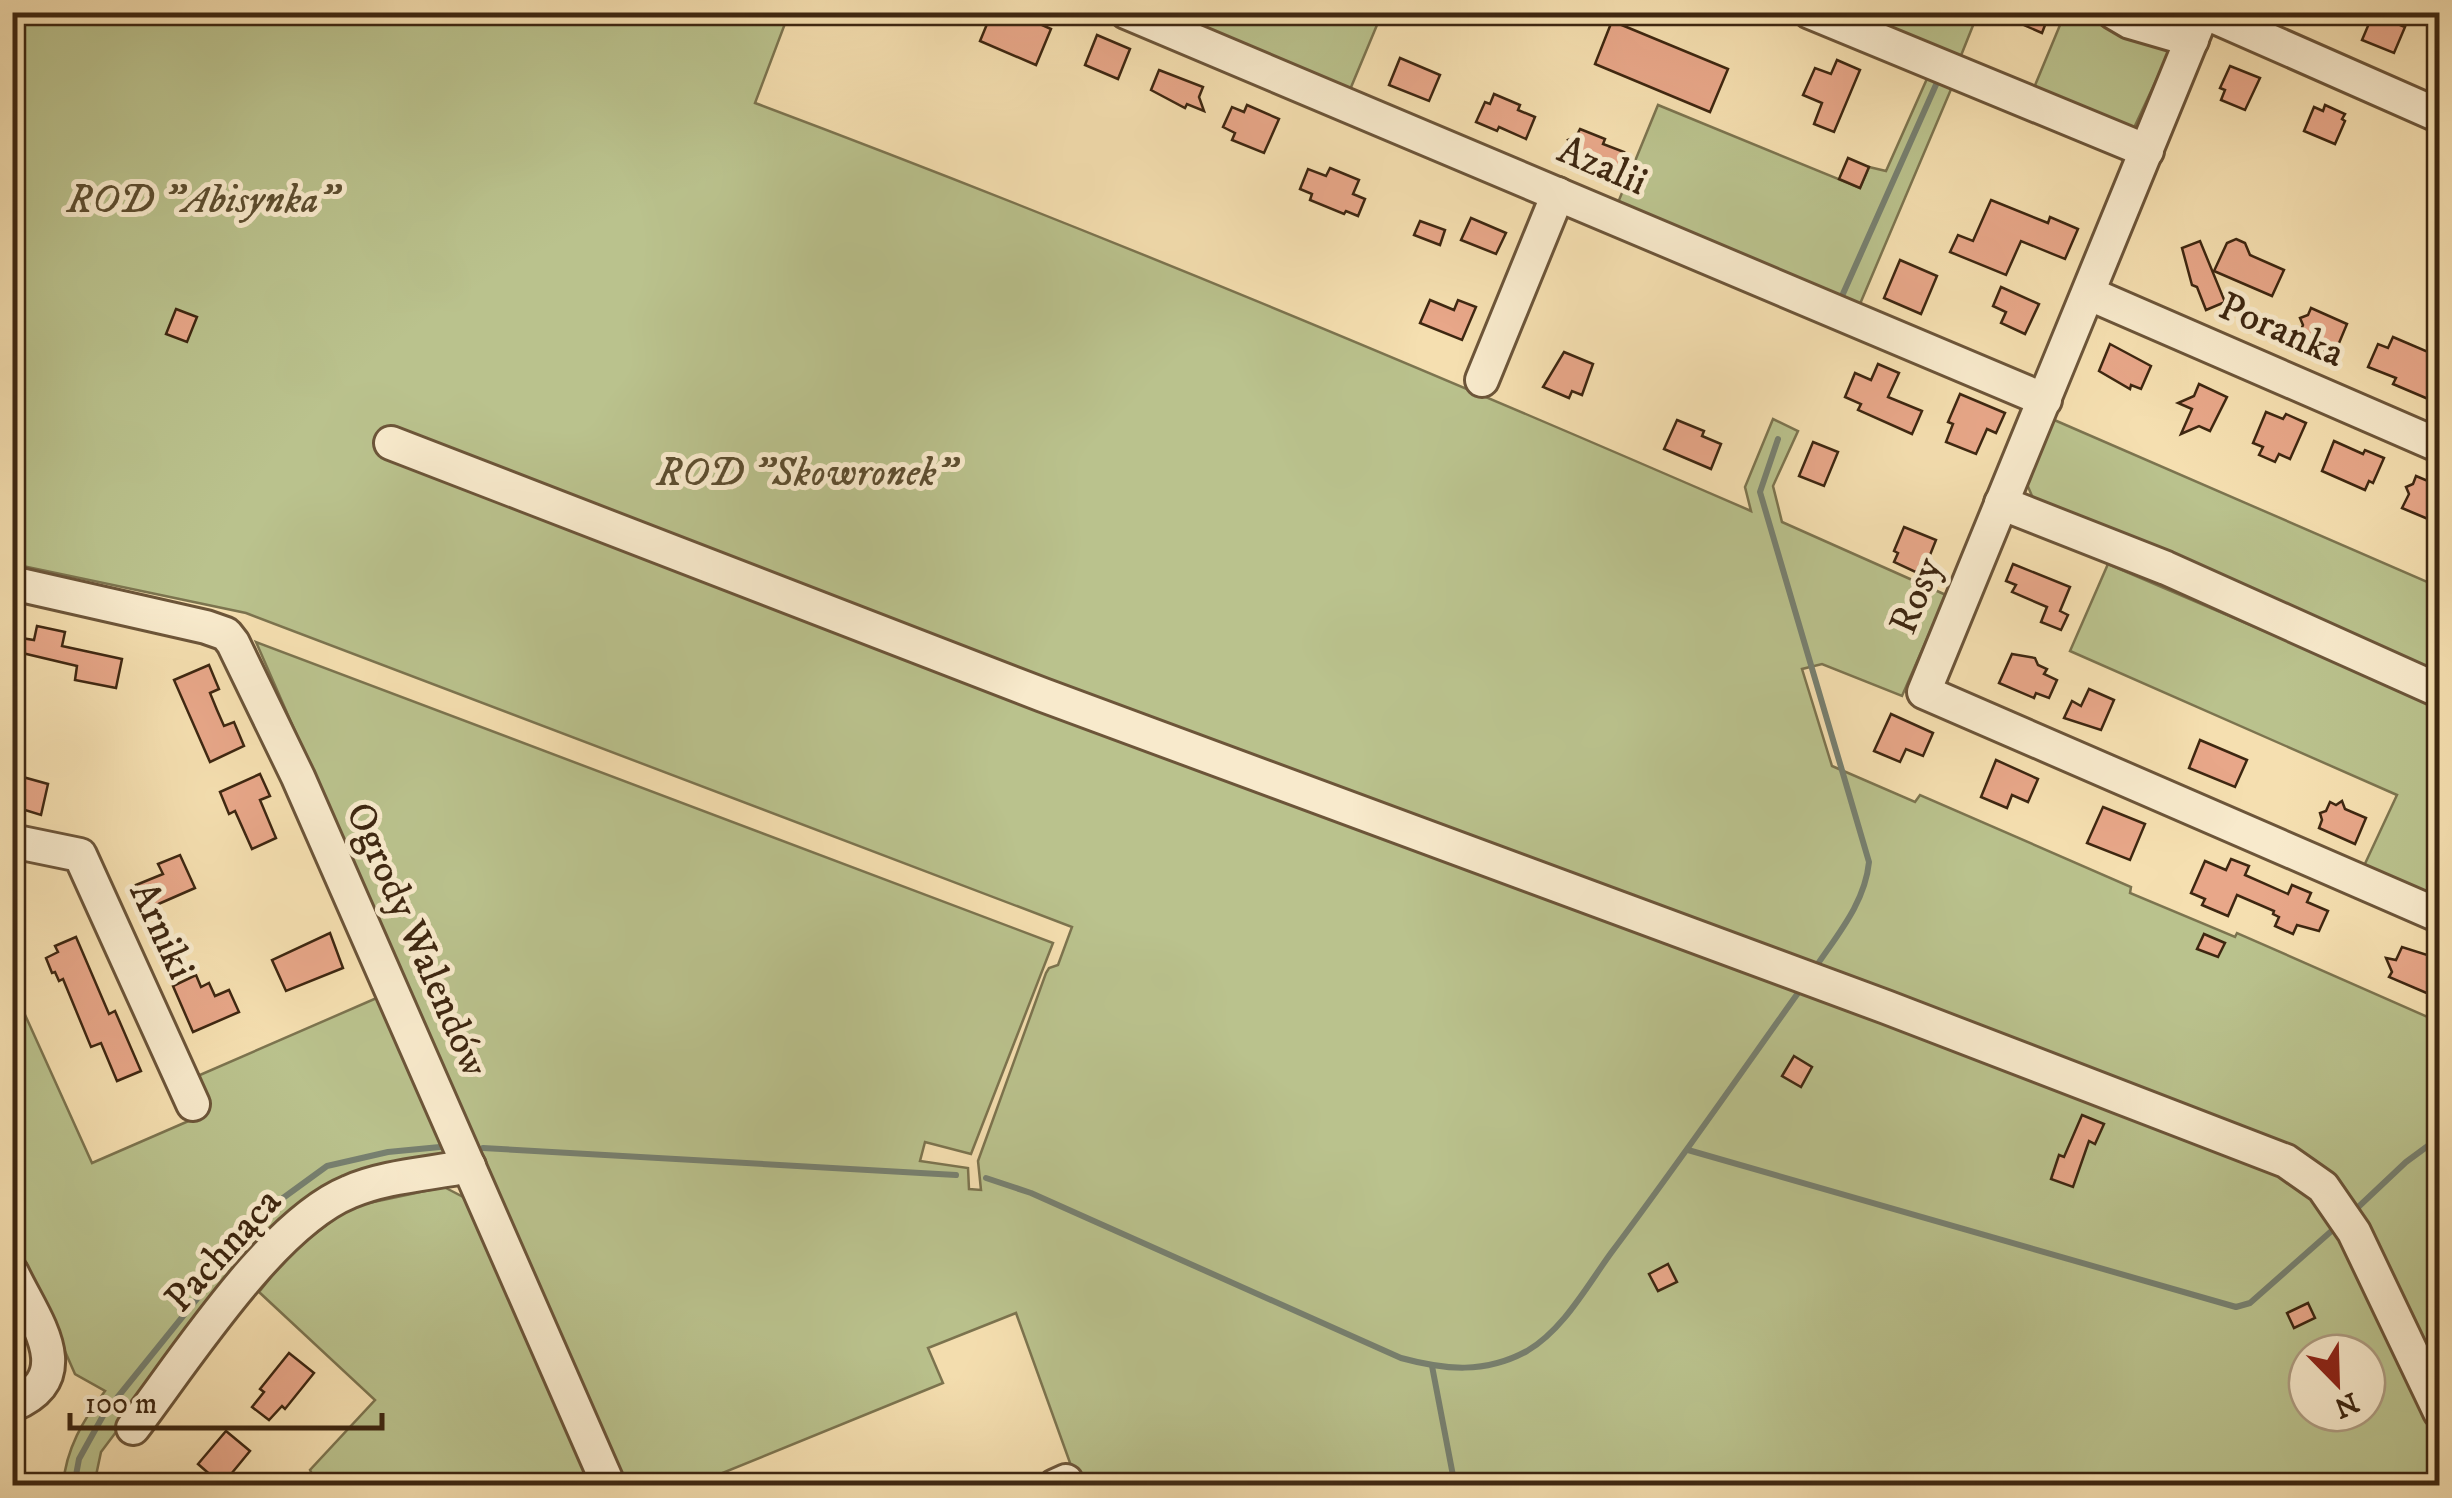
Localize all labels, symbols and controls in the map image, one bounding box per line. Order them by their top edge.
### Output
street label: Azalii [1550,126,1654,208]
park label: ROD "Abisynka" [66,176,342,226]
street label: Poranka [2211,282,2351,380]
park label: ROD "Skowronek" [656,449,961,499]
street label: Rosy [1879,549,1955,642]
street label: Ogrody Walendów [333,795,499,1085]
street label: Arniki [117,874,205,988]
street label: Pachnąca [155,1178,293,1324]
north arrow [2287,1333,2387,1433]
scale bar [70,1368,382,1430]
text: N [2329,1384,2364,1425]
text: 100 m [85,1386,157,1423]

